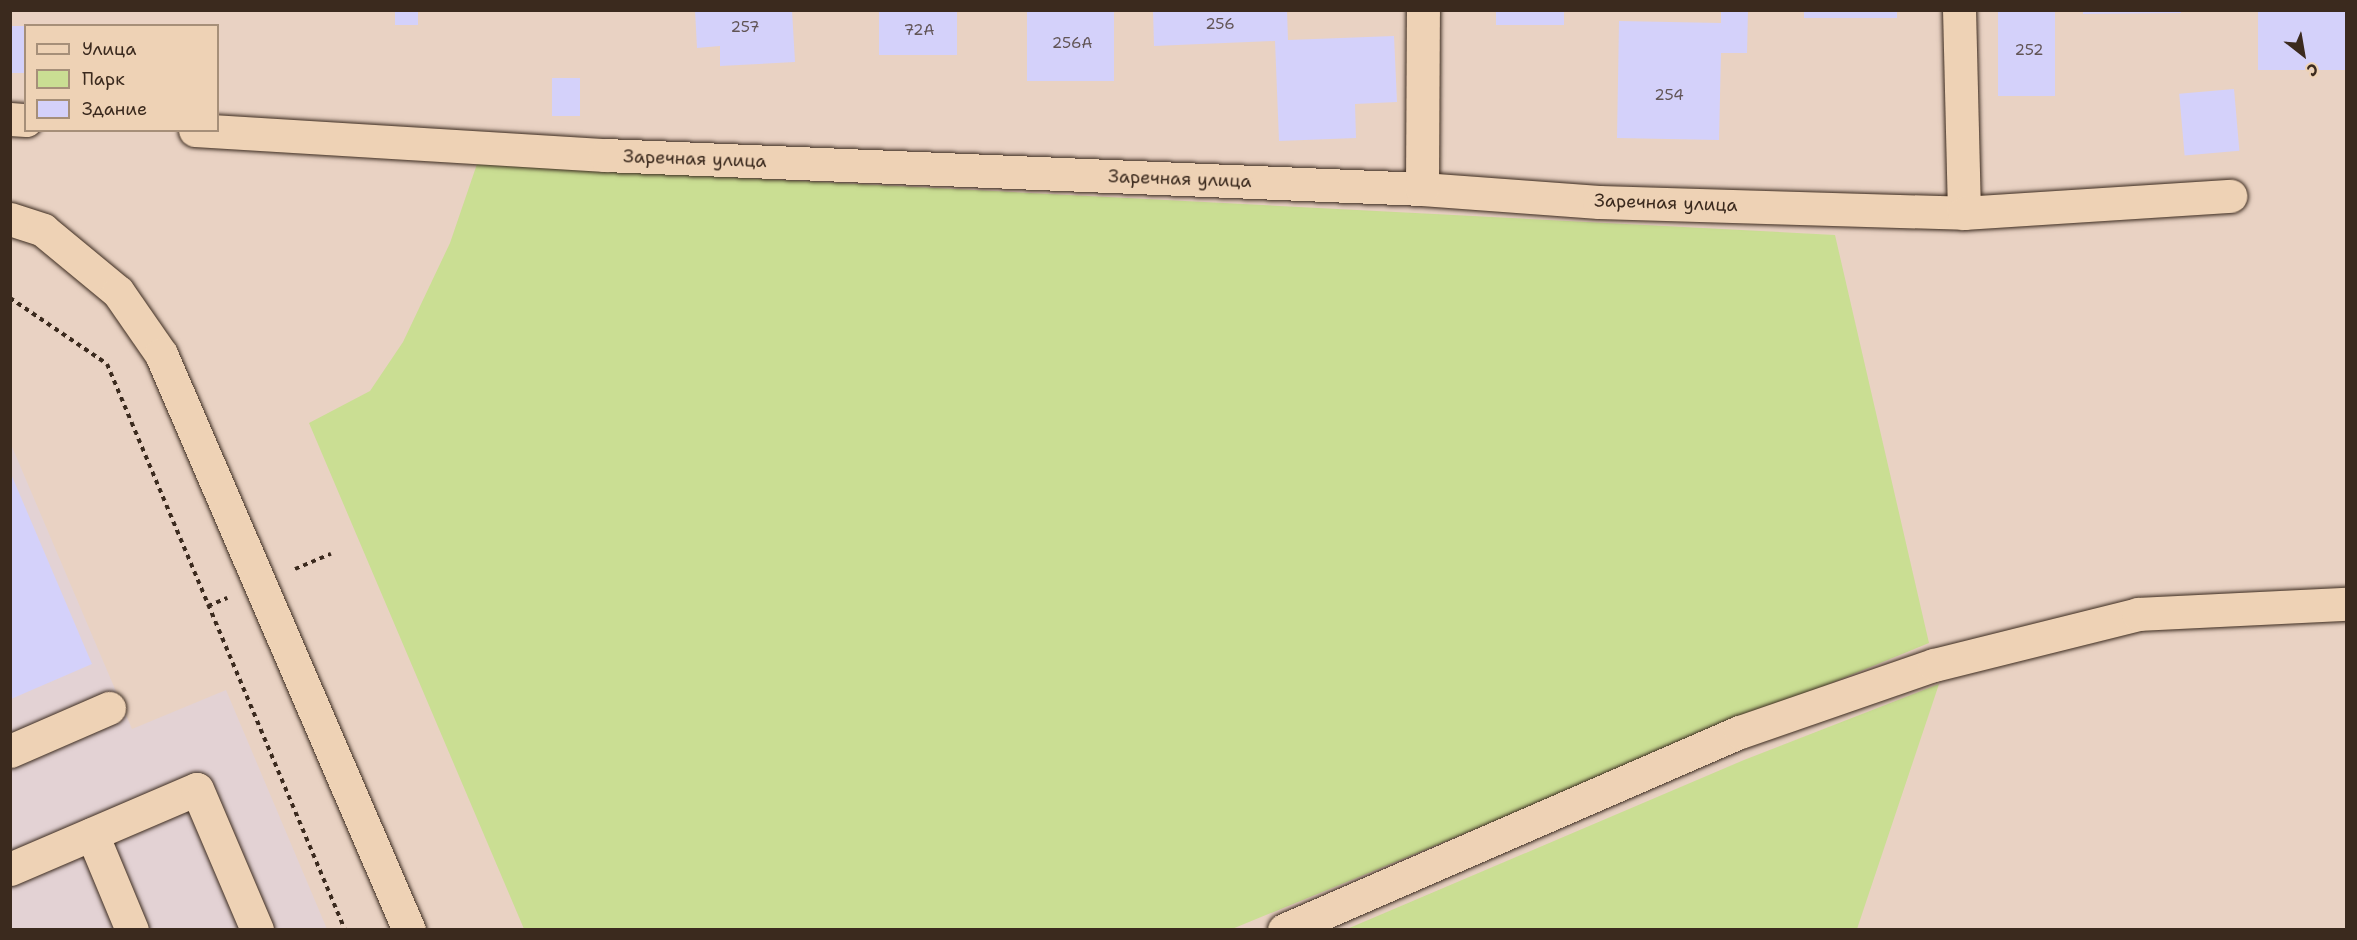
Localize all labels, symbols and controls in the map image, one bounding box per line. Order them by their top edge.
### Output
house number: 256 [1205,16,1235,34]
house number: 257 [730,19,760,37]
house number: 72А [904,22,934,40]
legend [24,24,219,132]
north arrow [2273,24,2333,84]
house number: 256А [1052,35,1092,53]
text: Улица [82,37,136,61]
house number: 252 [2014,42,2044,60]
text: С [2303,58,2322,81]
text: Парк [82,67,125,91]
house number: 254 [1654,87,1684,105]
text: Здание [82,97,147,121]
street label: Заречная улица [623,146,767,172]
street label: Заречная улица [1108,166,1252,192]
street label: Заречная улица [1594,190,1738,216]

